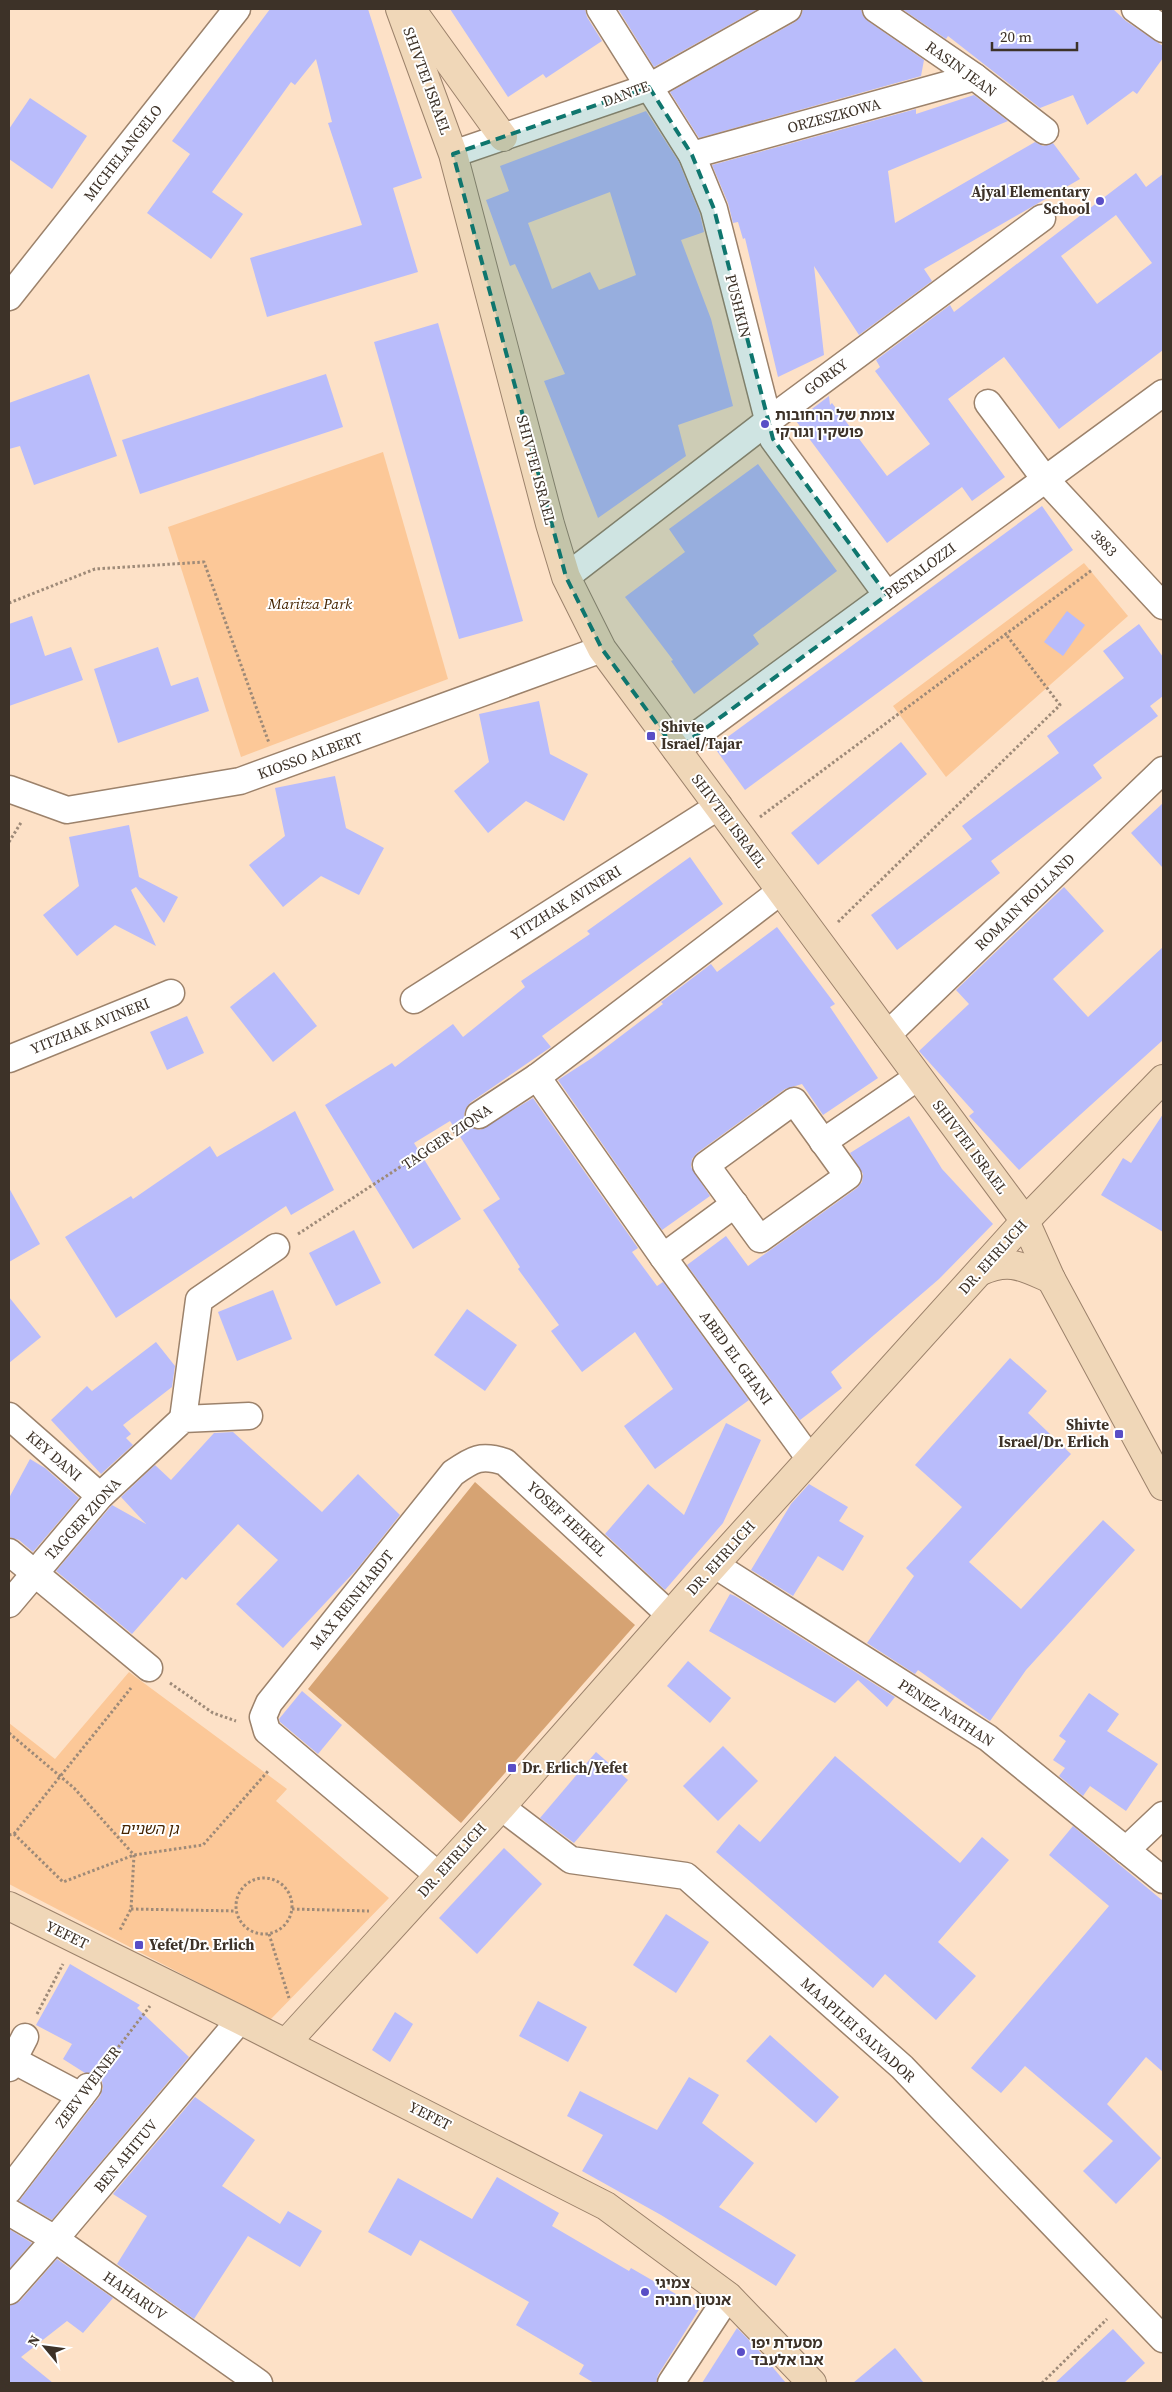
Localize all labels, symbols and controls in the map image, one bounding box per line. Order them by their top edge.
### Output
scale bar [992,20,1077,52]
street label: SHIVTEI ISRAEL [398,24,457,138]
text: 20 m [1000,26,1032,47]
street label: RASIN JEAN [922,36,1001,101]
street label: DANTE [599,75,652,112]
street label: ORZESZKOWA [785,93,883,138]
street label: MICHELANGELO [78,100,167,205]
place label: Ajyal Elementary School [971,181,1090,219]
marker: Ajyal Elementary School [1094,195,1106,207]
street label: PUSHKIN [720,272,757,340]
street label: GORKY [799,353,852,400]
place label: צומת של הרחובות פושקין וגורקי [775,404,895,442]
street label: SHIVTEI ISRAEL [512,413,561,527]
marker: צומת של הרחובות פושקין וגורקי [759,418,771,430]
street label: 3883 [1086,525,1122,561]
street label: PESTALOZZI [879,537,960,604]
park label: Maritza Park [267,593,353,614]
place label: Shivte Israel/Tajar [661,716,742,754]
street label: KIOSSO ALBERT [255,727,365,784]
marker: Shivte Israel/Tajar [645,730,657,742]
street label: SHIVTEI ISRAEL [687,769,772,872]
street label: ROMAIN ROLLAND [970,848,1079,955]
street label: YITZHAK AVINERI [506,860,625,945]
street label: YITZHAK AVINERI [27,992,153,1059]
street label: SHIVTEI ISRAEL [928,1095,1013,1198]
street label: TAGGER ZIONA [398,1099,496,1174]
street label: DR. EHRLICH [953,1215,1032,1299]
street label: ABED EL GHANI [695,1306,778,1409]
place label: Shivte Israel/Dr. Erlich [998,1414,1109,1452]
street label: KEY DANI [22,1426,87,1486]
marker: Shivte Israel/Dr. Erlich [1113,1428,1125,1440]
street label: TAGGER ZIONA [40,1473,125,1564]
street label: YOSEF HEIKEL [523,1476,612,1561]
street label: DR. EHRLICH [681,1516,760,1600]
street label: MAX REINHARDT [305,1545,398,1654]
street label: PENEZ NATHAN [894,1674,998,1752]
place label: Dr. Erlich/Yefet [522,1757,628,1778]
marker: Dr. Erlich/Yefet [506,1762,518,1774]
park label: גן השניים [120,1818,180,1839]
street label: DR. EHRLICH [412,1818,491,1902]
street label: YEFET [42,1915,92,1954]
place label: Yefet/Dr. Erlich [149,1934,255,1955]
marker: Yefet/Dr. Erlich [133,1939,145,1951]
street label: MAAPILEI SALVADOR [796,1972,920,2087]
street label: ZEEV WEINER [50,2041,125,2132]
street label: YEFET [405,2096,455,2135]
street label: BEN AHITUV [89,2115,162,2197]
street label: HAHARUV [99,2266,171,2325]
place label: צמיגי אנטון חנניה [655,2272,731,2310]
marker: צמיגי אנטון חנניה [639,2286,651,2298]
north arrow [20,2322,70,2372]
text: N [22,2331,45,2350]
place label: מסעדת יפו אבו אלעבד [751,2332,824,2370]
marker: מסעדת יפו אבו אלעבד [735,2346,747,2358]

